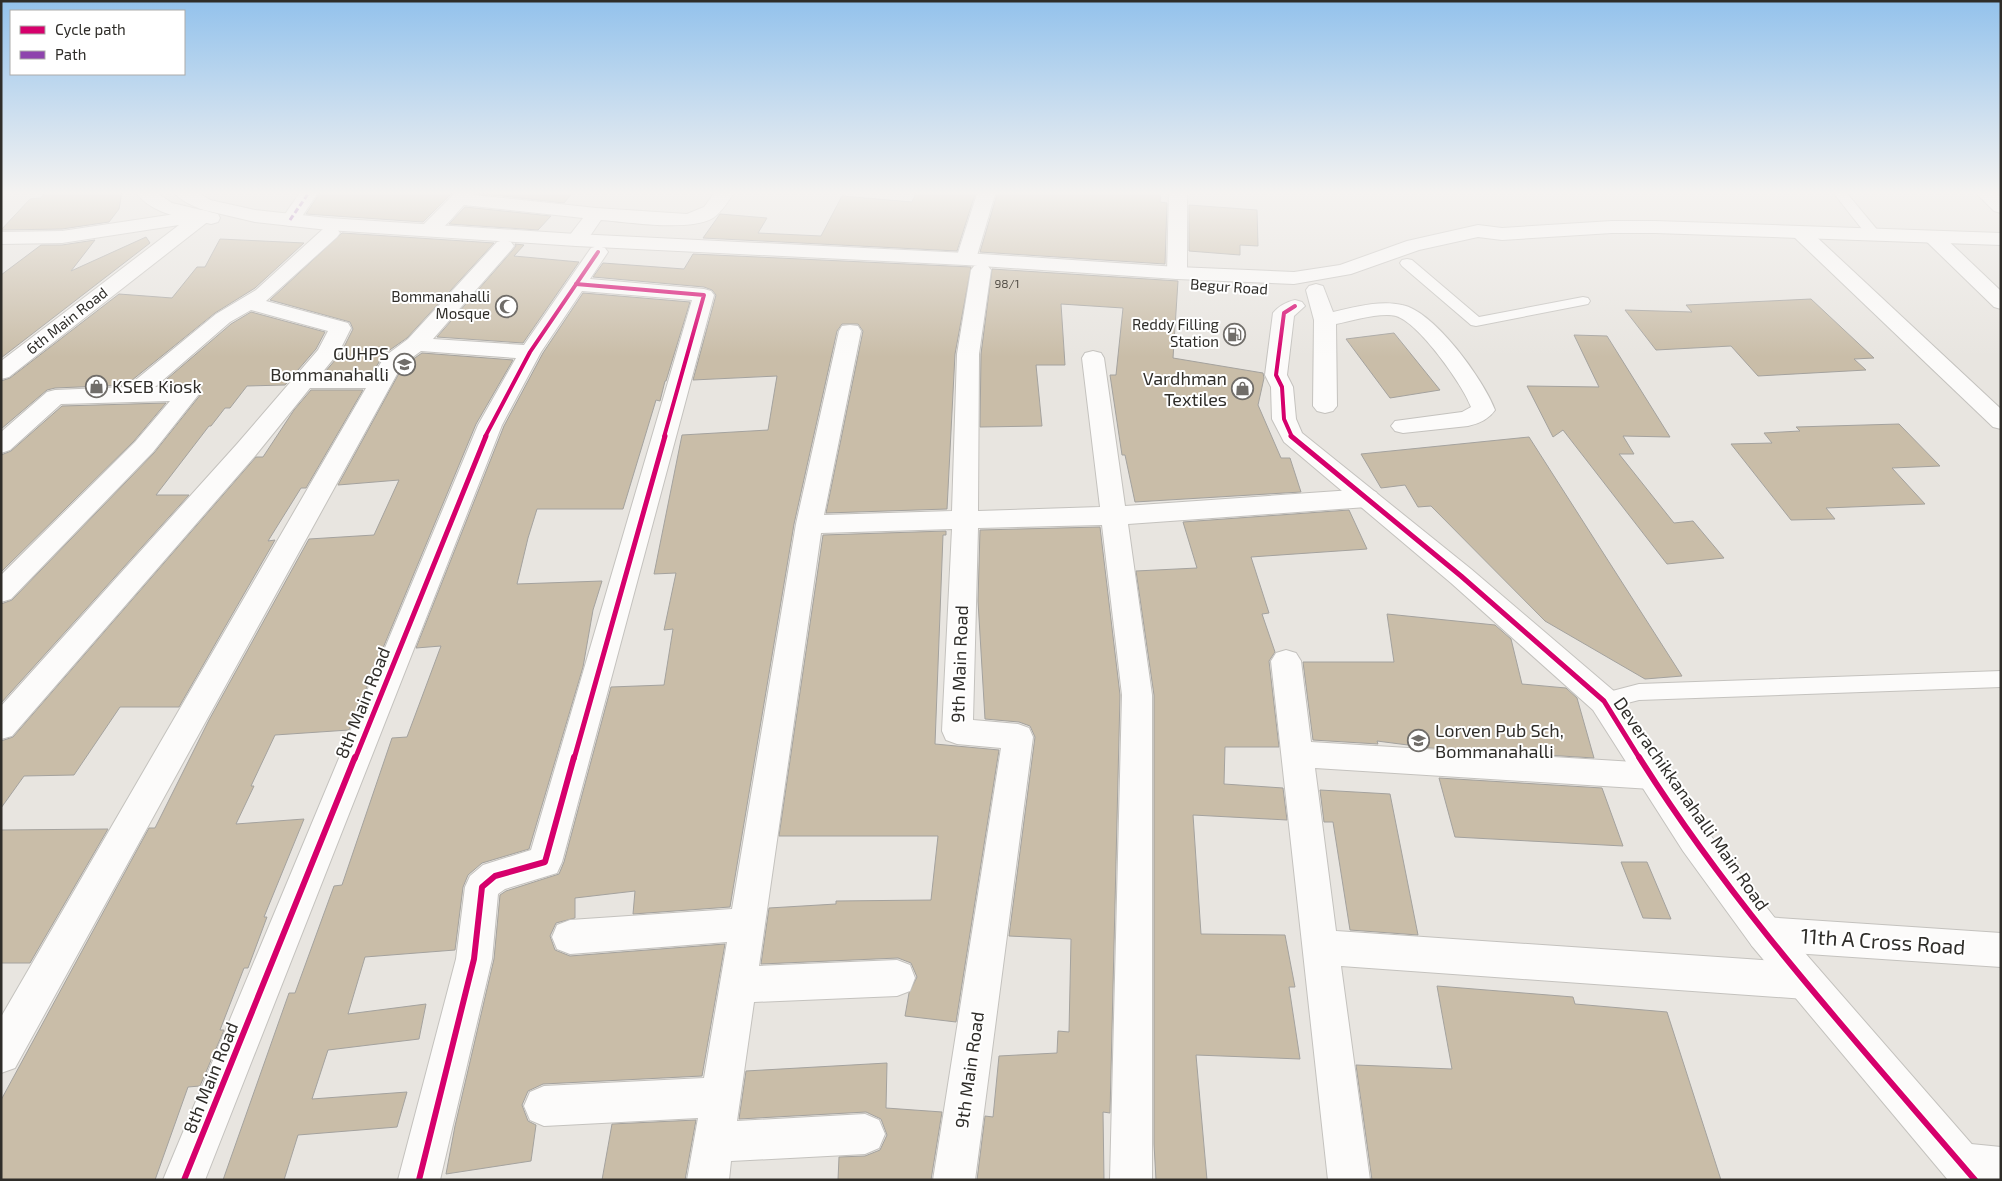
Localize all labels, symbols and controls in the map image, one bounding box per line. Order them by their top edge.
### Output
legend [10,10,185,75]
text: Cycle path [55,20,126,38]
text: Path [55,45,86,63]
street label: Begur Road [1190,274,1269,298]
house number: 98/1 [994,276,1020,290]
street label: 6th Main Road [22,283,111,357]
place label: Bommanahalli Mosque [391,287,490,322]
mosque icon: Bommanahalli Mosque [494,294,518,318]
place label: Reddy Filling Station [1132,315,1220,350]
fuel station icon: Reddy Filling Station [1223,322,1247,346]
place label: GUHPS Bommanahalli [270,342,389,385]
school or university icon: GUHPS Bommanahalli [393,352,417,376]
place label: Vardhman Textiles [1143,367,1227,410]
shop icon: KSEB Kiosk [84,375,108,399]
place label: KSEB Kiosk [112,375,202,397]
shop icon: Vardhman Textiles [1231,377,1255,401]
street label: 9th Main Road [946,605,972,723]
street label: 8th Main Road [330,644,394,762]
street label: Deverachikkanahalli Main Road [1610,692,1774,914]
place label: Lorven Pub Sch, Bommanahalli [1435,719,1564,762]
school or university icon: Lorven Pub Sch, Bommanahalli [1407,729,1431,753]
street label: 11th A Cross Road [1800,922,1966,959]
street label: 9th Main Road [950,1010,988,1130]
street label: 8th Main Road [178,1019,242,1137]

